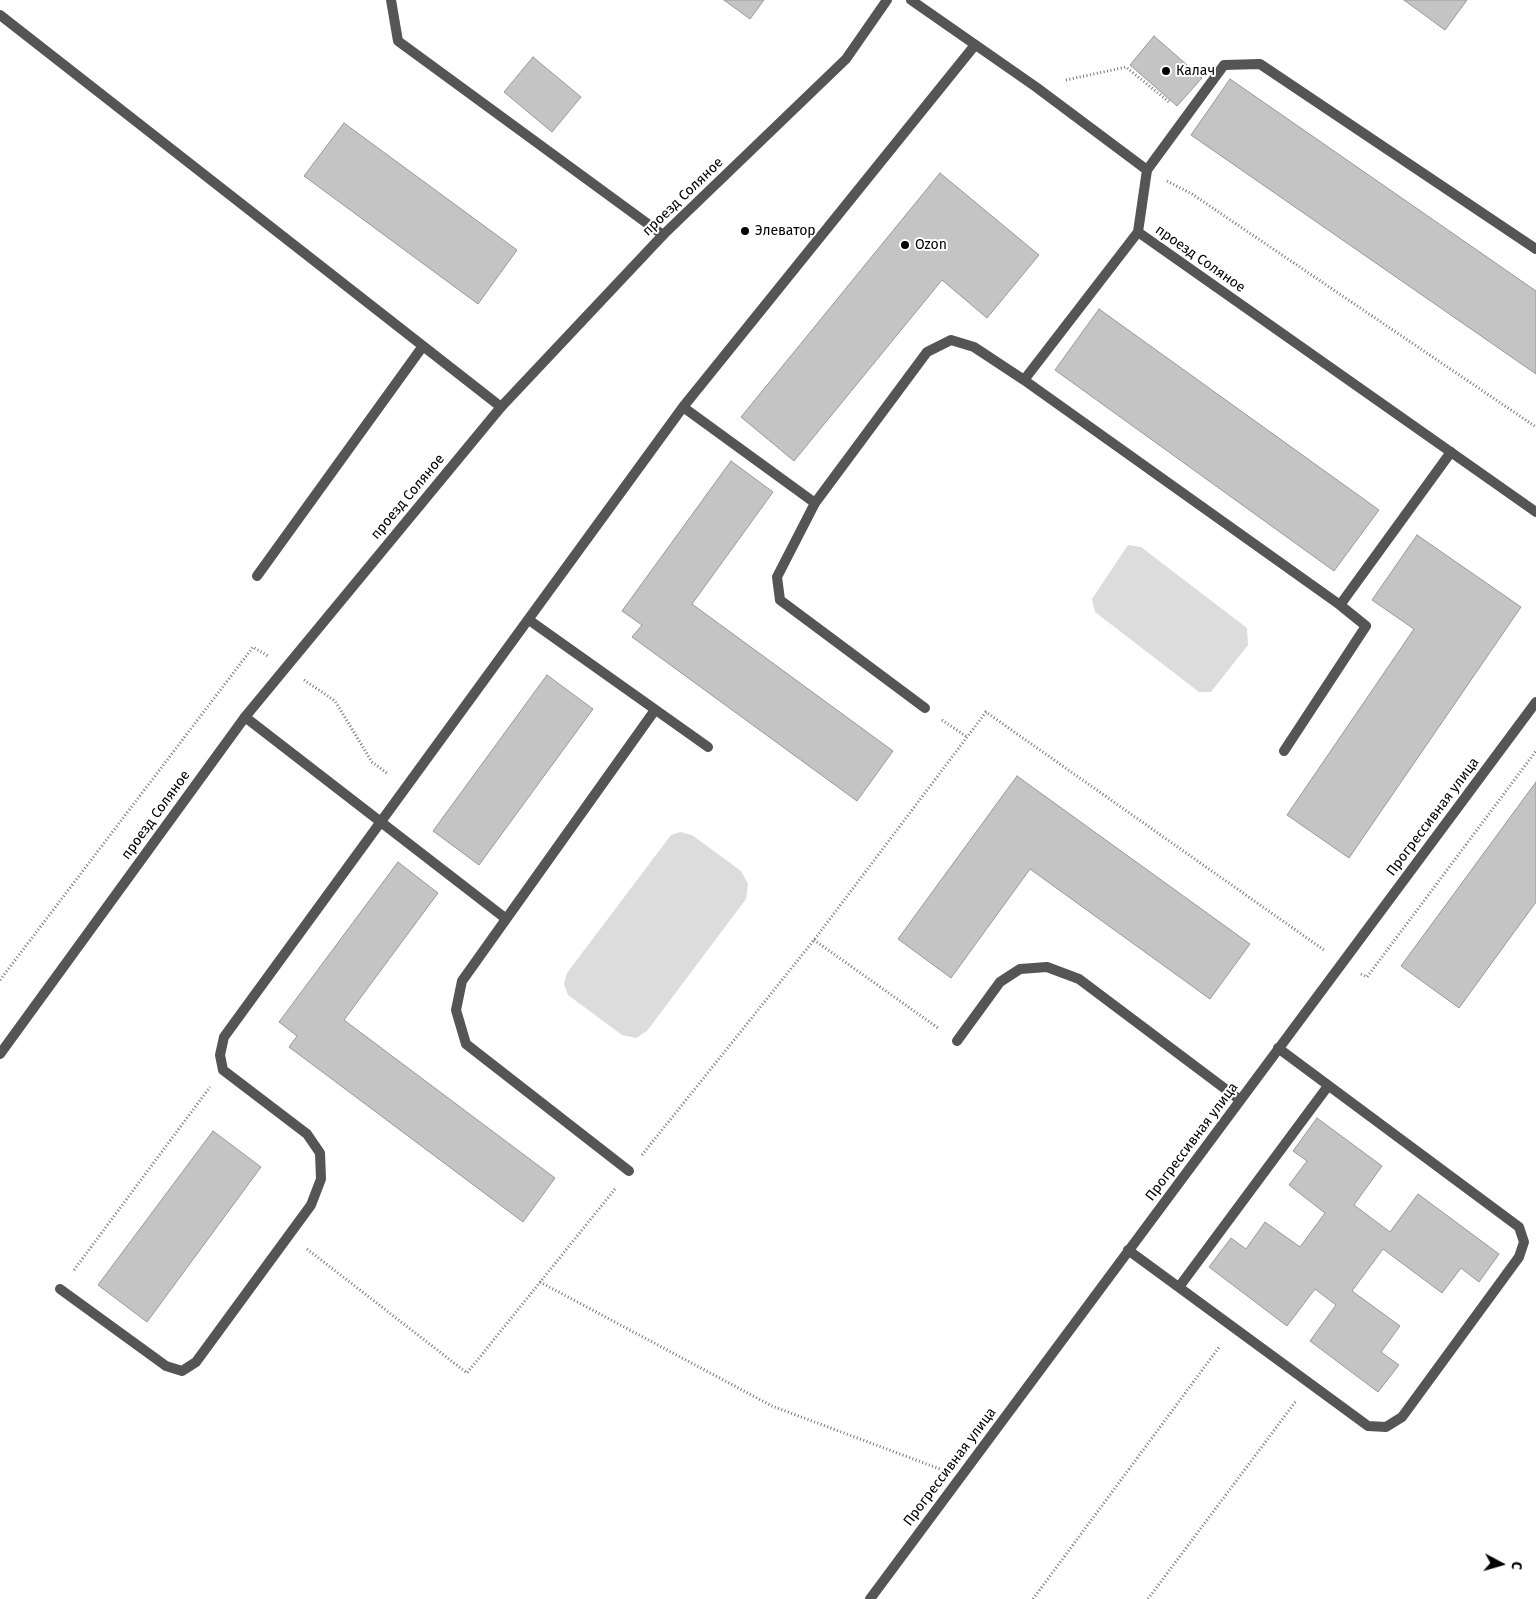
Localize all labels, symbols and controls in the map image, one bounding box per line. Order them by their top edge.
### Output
place label: Калач [1176,63,1215,79]
marker: Калач [1160,65,1172,77]
street label: проезд Соляное [639,154,727,240]
street label: проезд Соляное [1152,222,1248,296]
place label: Элеватор [755,223,816,239]
marker: Элеватор [739,225,751,237]
place label: Ozon [915,237,947,253]
marker: Ozon [899,239,911,251]
street label: проезд Соляное [368,451,448,543]
street label: Прогрессивная улица [1383,755,1483,879]
street label: проезд Соляное [118,767,194,863]
street label: Прогрессивная улица [1142,1080,1242,1204]
street label: Прогрессивная улица [900,1405,1000,1529]
north arrow [1476,1539,1526,1589]
text: С [1508,1561,1525,1571]

